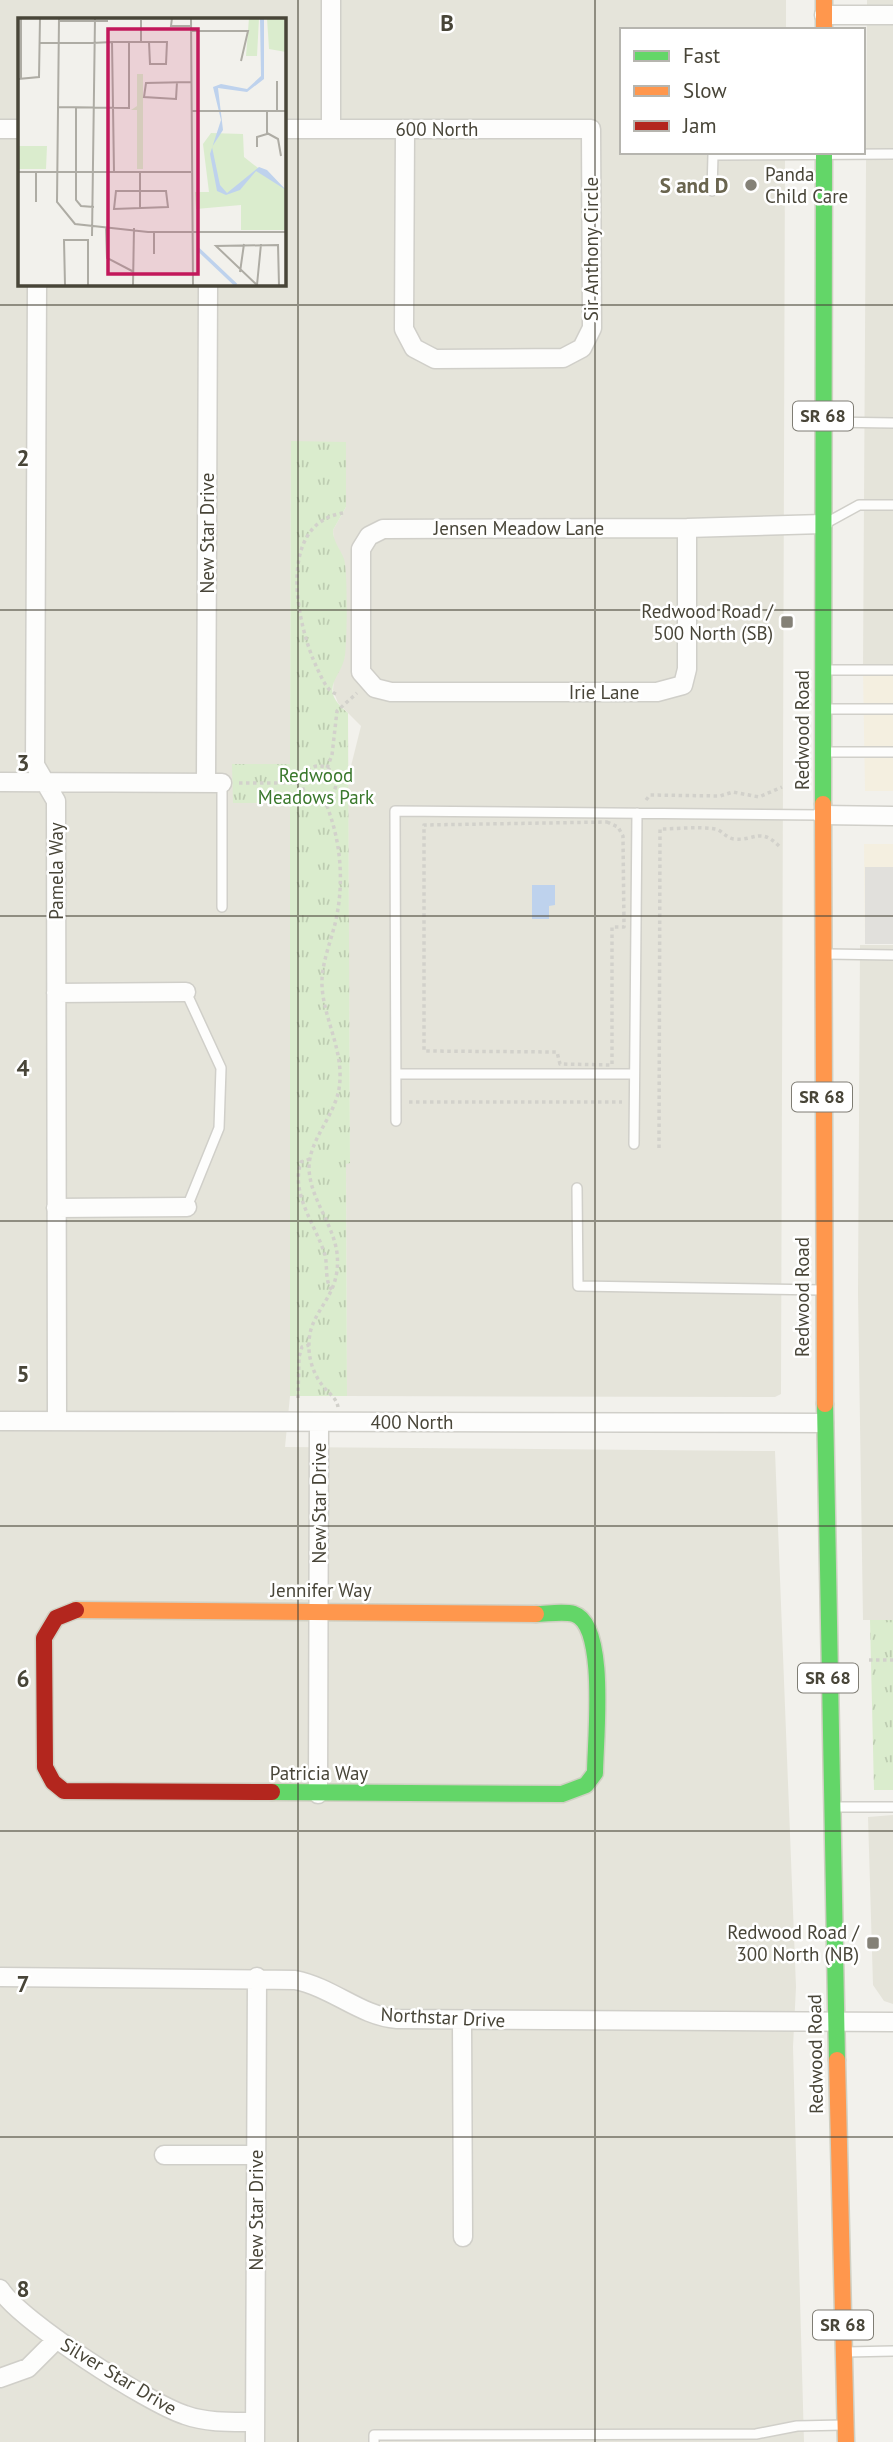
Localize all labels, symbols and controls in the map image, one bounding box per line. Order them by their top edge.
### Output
text: B [440,8,454,37]
inset map [18,18,285,285]
legend [620,28,865,154]
text: Fast [683,42,720,69]
text: Slow [683,77,727,104]
text: Jam [682,112,717,139]
street label: 600 North [396,117,478,141]
place label: Panda Child Care [765,162,848,208]
district label: S and D [660,172,728,199]
street label: Sir Anthony Circle [579,177,603,321]
marker: Panda Child Care [743,177,759,193]
road number: SR 68 [793,402,853,430]
text: 2 [16,443,30,472]
street label: New Star Drive [195,473,219,593]
street label: Jensen Meadow Lane [433,516,604,540]
place label: Redwood Road / 500 North (SB) [641,599,774,645]
marker: Redwood Road / 500 North (SB) [779,614,795,630]
street label: Redwood Road [790,670,814,790]
street label: Irie Lane [569,680,639,704]
text: 3 [16,748,30,777]
park label: Redwood Meadows Park [258,763,374,809]
street label: Pamela Way [44,822,68,920]
text: 4 [16,1053,30,1082]
road number: SR 68 [792,1082,852,1112]
street label: Redwood Road [790,1237,814,1357]
text: 5 [16,1359,30,1388]
street label: 400 North [371,1410,453,1434]
street label: New Star Drive [307,1443,331,1563]
street label: Jennifer Way [270,1578,372,1602]
text: 6 [16,1664,30,1693]
road number: SR 68 [798,1664,858,1693]
street label: Patricia Way [270,1761,368,1785]
place label: Redwood Road / 300 North (NB) [727,1920,860,1966]
marker: Redwood Road / 300 North (NB) [865,1935,881,1951]
text: 7 [16,1969,30,1998]
street label: Redwood Road [802,1994,828,2114]
street label: Northstar Drive [380,2002,506,2032]
street label: New Star Drive [244,2150,268,2270]
text: 8 [16,2274,30,2303]
road number: SR 68 [813,2311,873,2340]
street label: Silver Star Drive [57,2332,181,2420]

